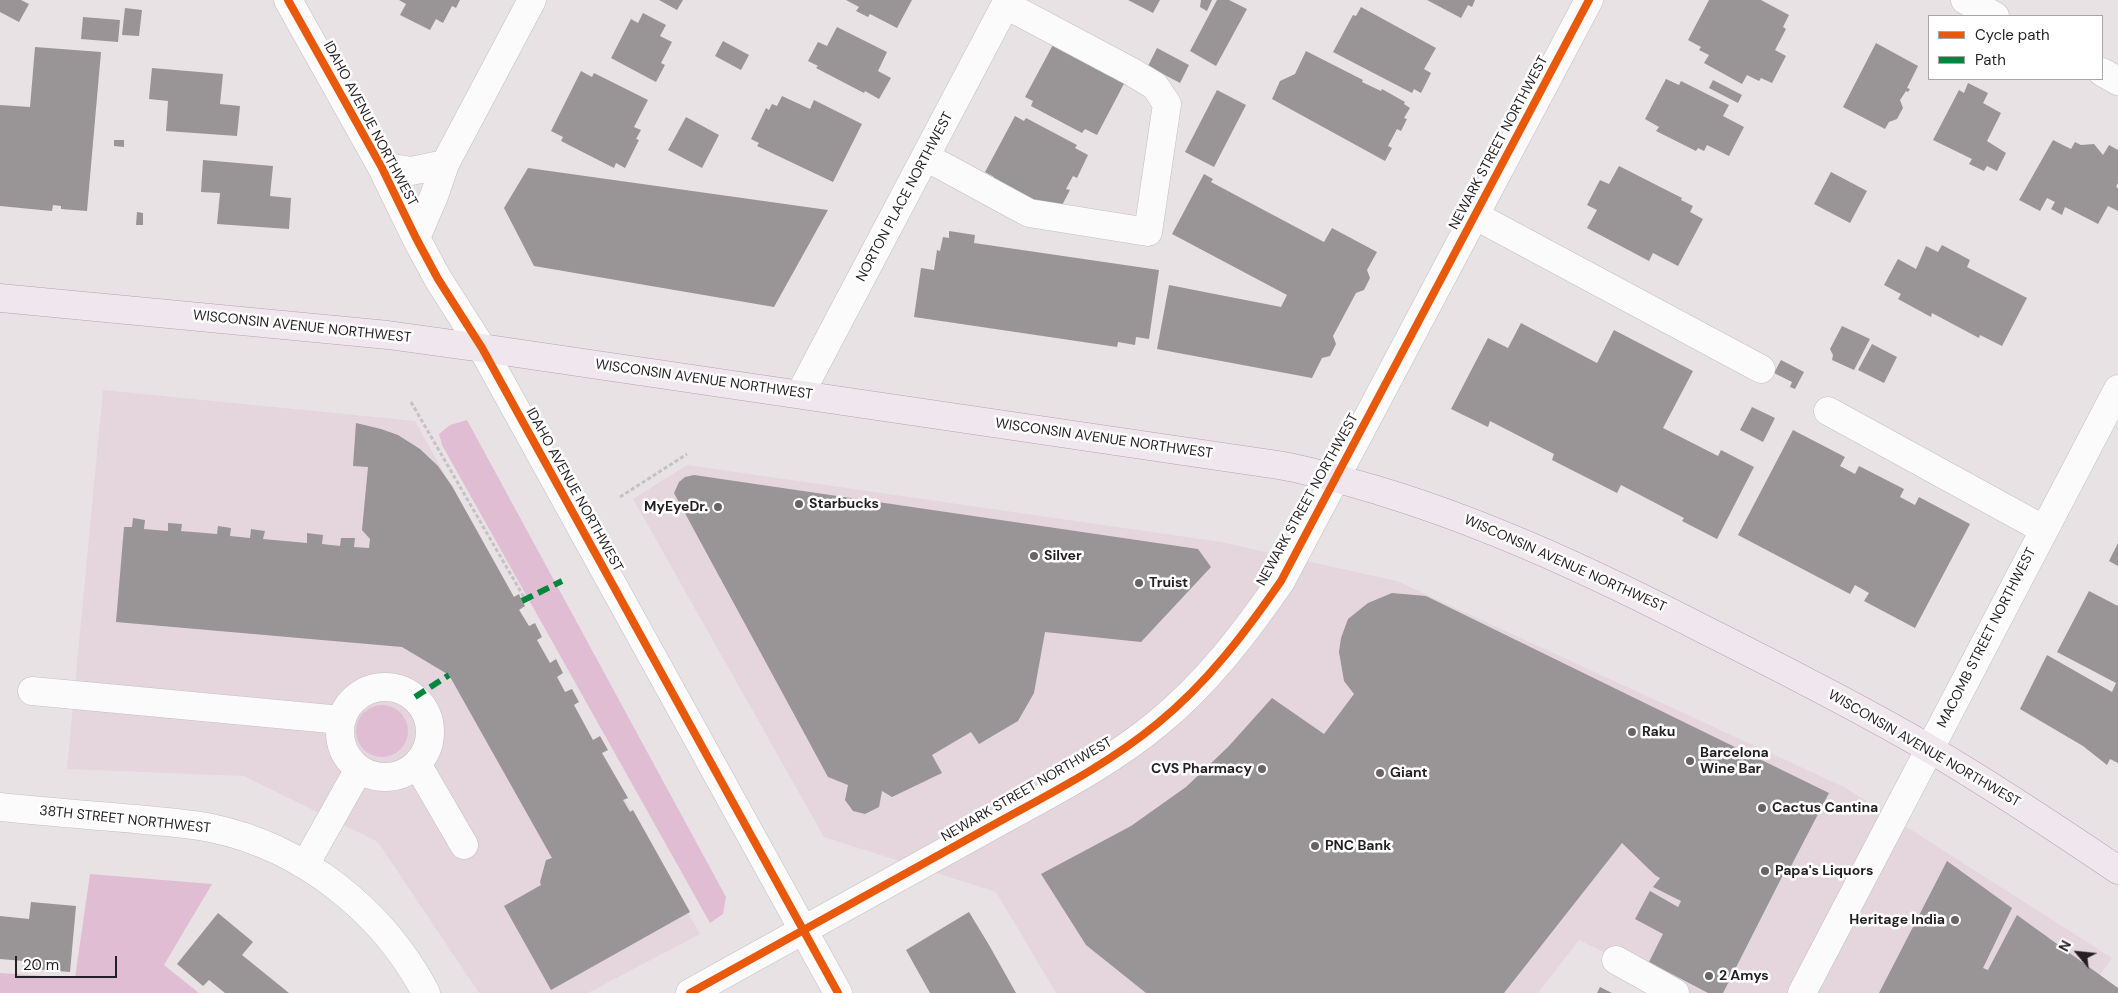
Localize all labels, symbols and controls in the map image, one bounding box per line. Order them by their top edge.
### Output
legend [1928,15,2103,80]
text: Cycle path [1975,25,2050,45]
street label: IDAHO AVENUE NORTHWEST [319,39,421,209]
text: Path [1975,50,2006,70]
street label: NEWARK STREET NORTHWEST [1446,53,1552,233]
street label: NORTON PLACE NORTHWEST [853,109,957,285]
street label: WISCONSIN AVENUE NORTHWEST [192,307,412,347]
street label: WISCONSIN AVENUE NORTHWEST [594,356,814,404]
street label: IDAHO AVENUE NORTHWEST [522,405,626,575]
street label: NEWARK STREET NORTHWEST [1253,411,1363,589]
street label: WISCONSIN AVENUE NORTHWEST [994,415,1214,463]
place label: Starbucks [809,496,879,512]
marker: Starbucks [793,498,805,510]
place label: MyEyeDr. [644,499,708,515]
marker: MyEyeDr. [712,501,724,513]
street label: WISCONSIN AVENUE NORTHWEST [1461,512,1669,616]
street label: MACOMB STREET NORTHWEST [1934,545,2040,731]
place label: Silver [1044,548,1082,564]
marker: Silver [1028,550,1040,562]
place label: Truist [1149,575,1188,591]
marker: Truist [1133,577,1145,589]
street label: WISCONSIN AVENUE NORTHWEST [1825,687,2023,811]
place label: Raku [1642,724,1675,740]
marker: Raku [1626,726,1638,738]
street label: NEWARK STREET NORTHWEST [939,734,1115,846]
place label: Barcelona Wine Bar [1700,745,1769,778]
marker: Barcelona Wine Bar [1684,755,1696,767]
place label: CVS Pharmacy [1151,761,1252,777]
marker: CVS Pharmacy [1256,763,1268,775]
place label: Giant [1390,765,1428,781]
marker: Giant [1374,767,1386,779]
place label: Cactus Cantina [1772,800,1878,816]
marker: Cactus Cantina [1756,802,1768,814]
street label: 38TH STREET NORTHWEST [38,803,212,837]
place label: PNC Bank [1325,838,1391,854]
marker: PNC Bank [1309,840,1321,852]
place label: Papa's Liquors [1775,863,1873,879]
marker: Papa's Liquors [1759,865,1771,877]
place label: Heritage India [1849,912,1945,928]
marker: Heritage India [1949,914,1961,926]
north arrow [2053,928,2103,978]
text: N [2054,937,2075,955]
scale bar [18,946,120,978]
text: 20 m [23,955,59,975]
place label: 2 Amys [1719,968,1769,984]
marker: 2 Amys [1703,970,1715,982]

